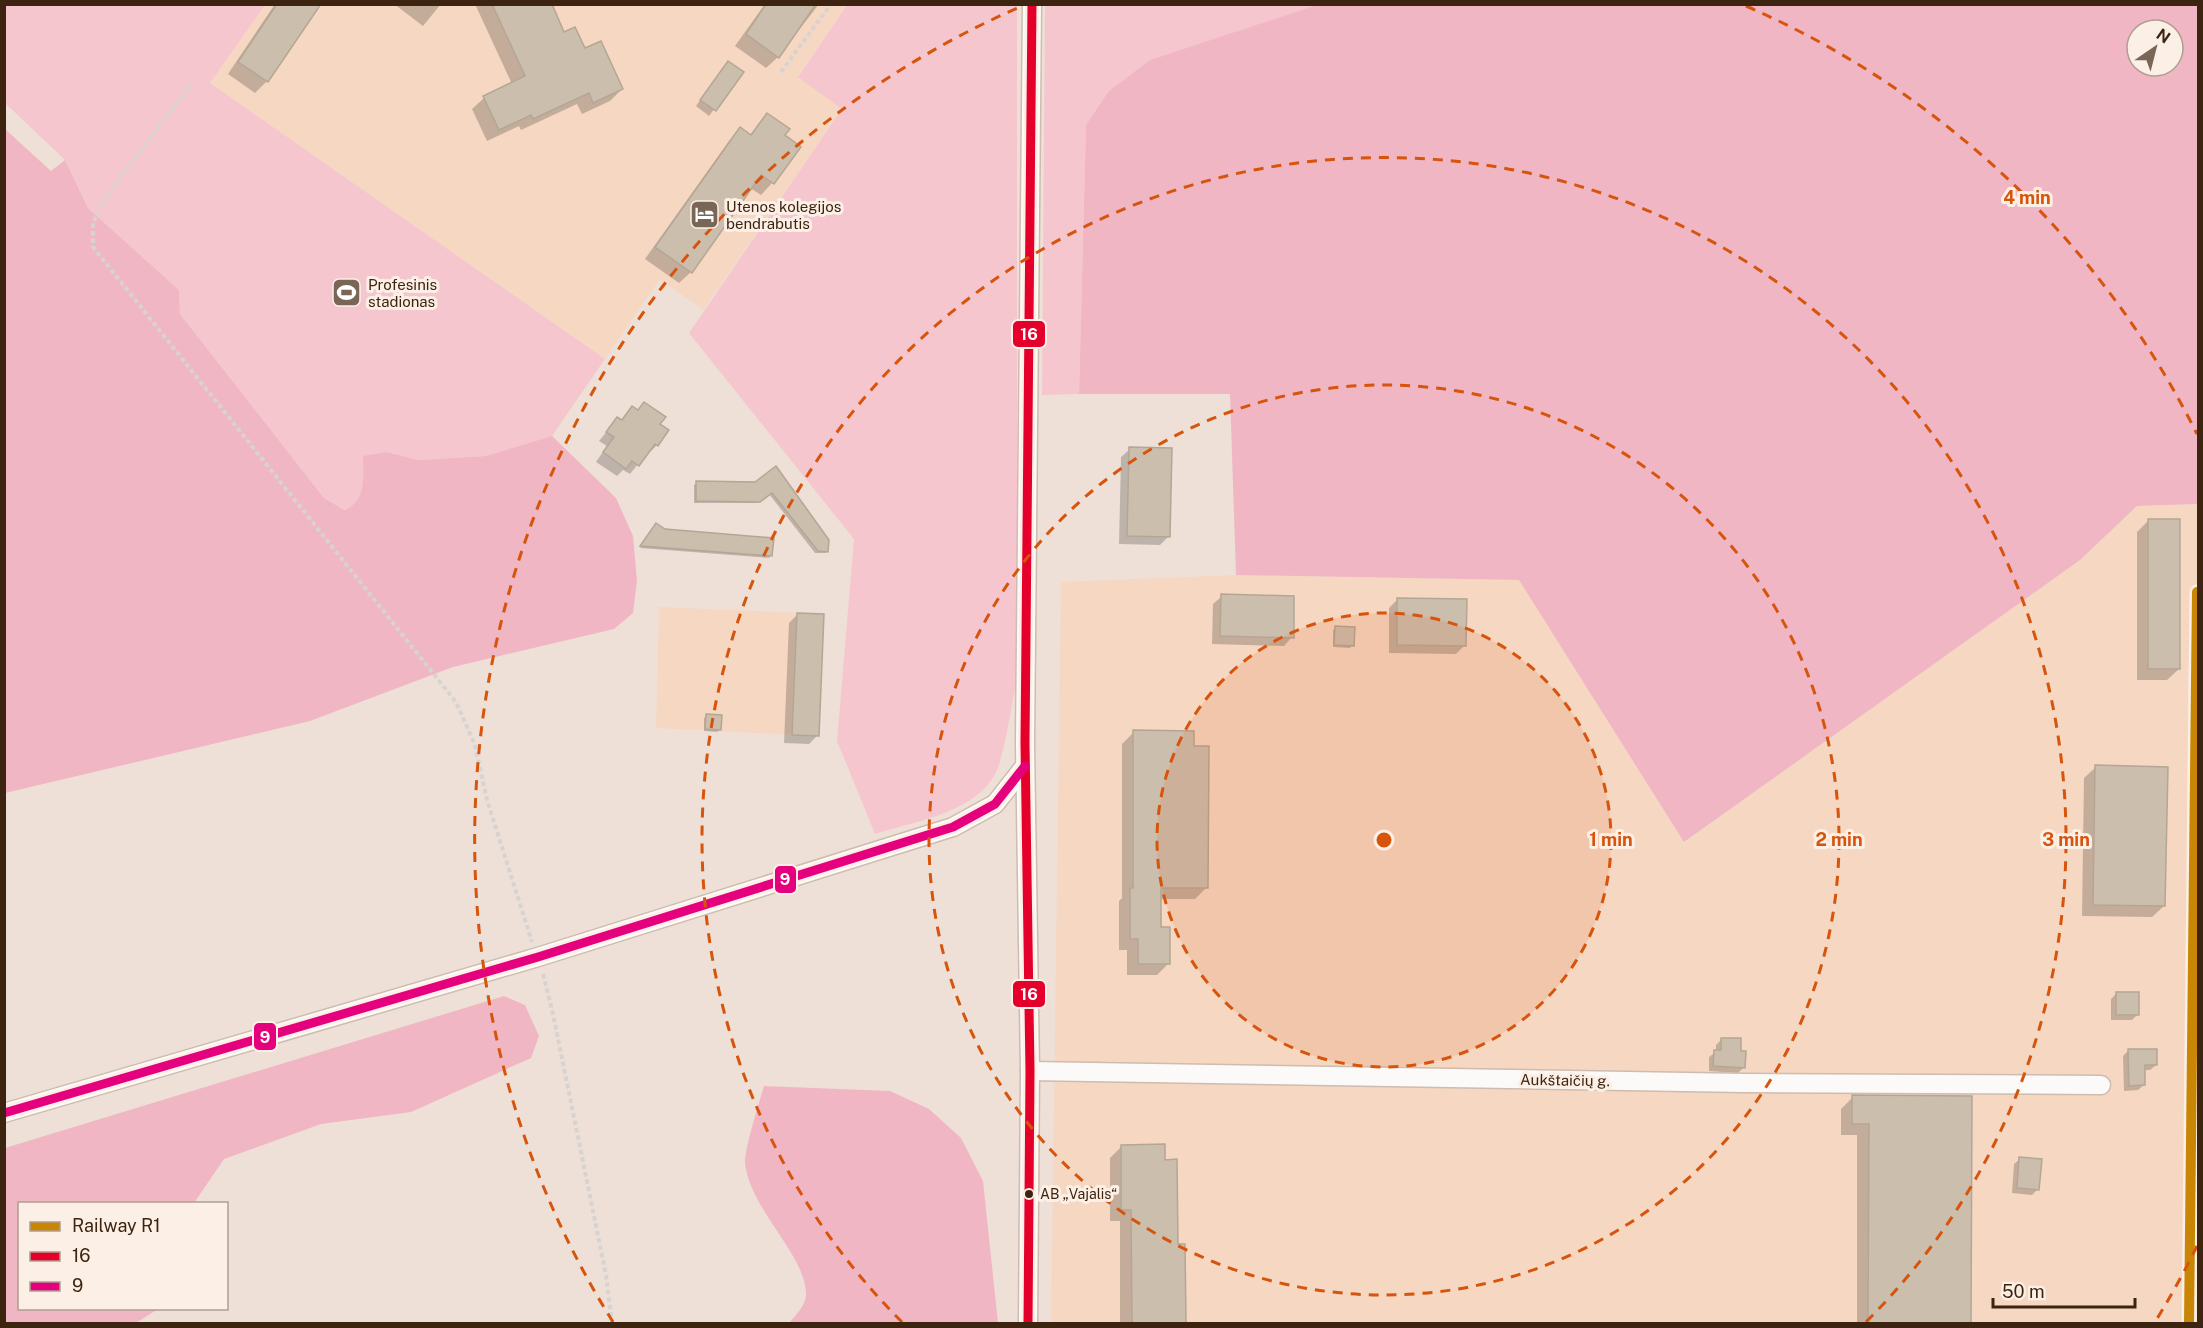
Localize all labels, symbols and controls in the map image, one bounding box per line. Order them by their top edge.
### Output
north arrow [2125,18,2185,78]
text: N [2153,25,2174,47]
text: 4 min [2003,187,2051,208]
place label: Utenos kolegijos bendrabutis [726,198,841,232]
hotel icon: Utenos kolegijos bendrabutis [689,199,721,231]
place label: Profesinis stadionas [368,276,437,310]
sports icon: Profesinis stadionas [331,277,363,309]
line badge: 16 [1012,320,1046,348]
text: 16 [1020,325,1038,344]
text: 1 min [1589,829,1633,850]
text: 2 min [1815,829,1863,850]
text: 3 min [2042,829,2090,850]
centre of rings [1374,830,1394,850]
line badge: 9 [774,865,797,894]
text: 9 [780,870,790,889]
line badge: 16 [1012,980,1046,1008]
text: 16 [1020,985,1038,1004]
line badge: 9 [253,1022,277,1051]
text: 9 [260,1028,270,1047]
street label: Aukštaičių g. [1520,1071,1610,1089]
place label: AB „Vajalis“ [1040,1186,1117,1202]
marker: AB „Vajalis“ [1023,1188,1035,1200]
legend [18,1202,228,1310]
text: Railway R1 [72,1215,161,1236]
text: 16 [72,1245,91,1266]
scale bar [1993,1271,2136,1309]
text: 9 [72,1275,83,1296]
text: 50 m [2002,1281,2045,1302]

